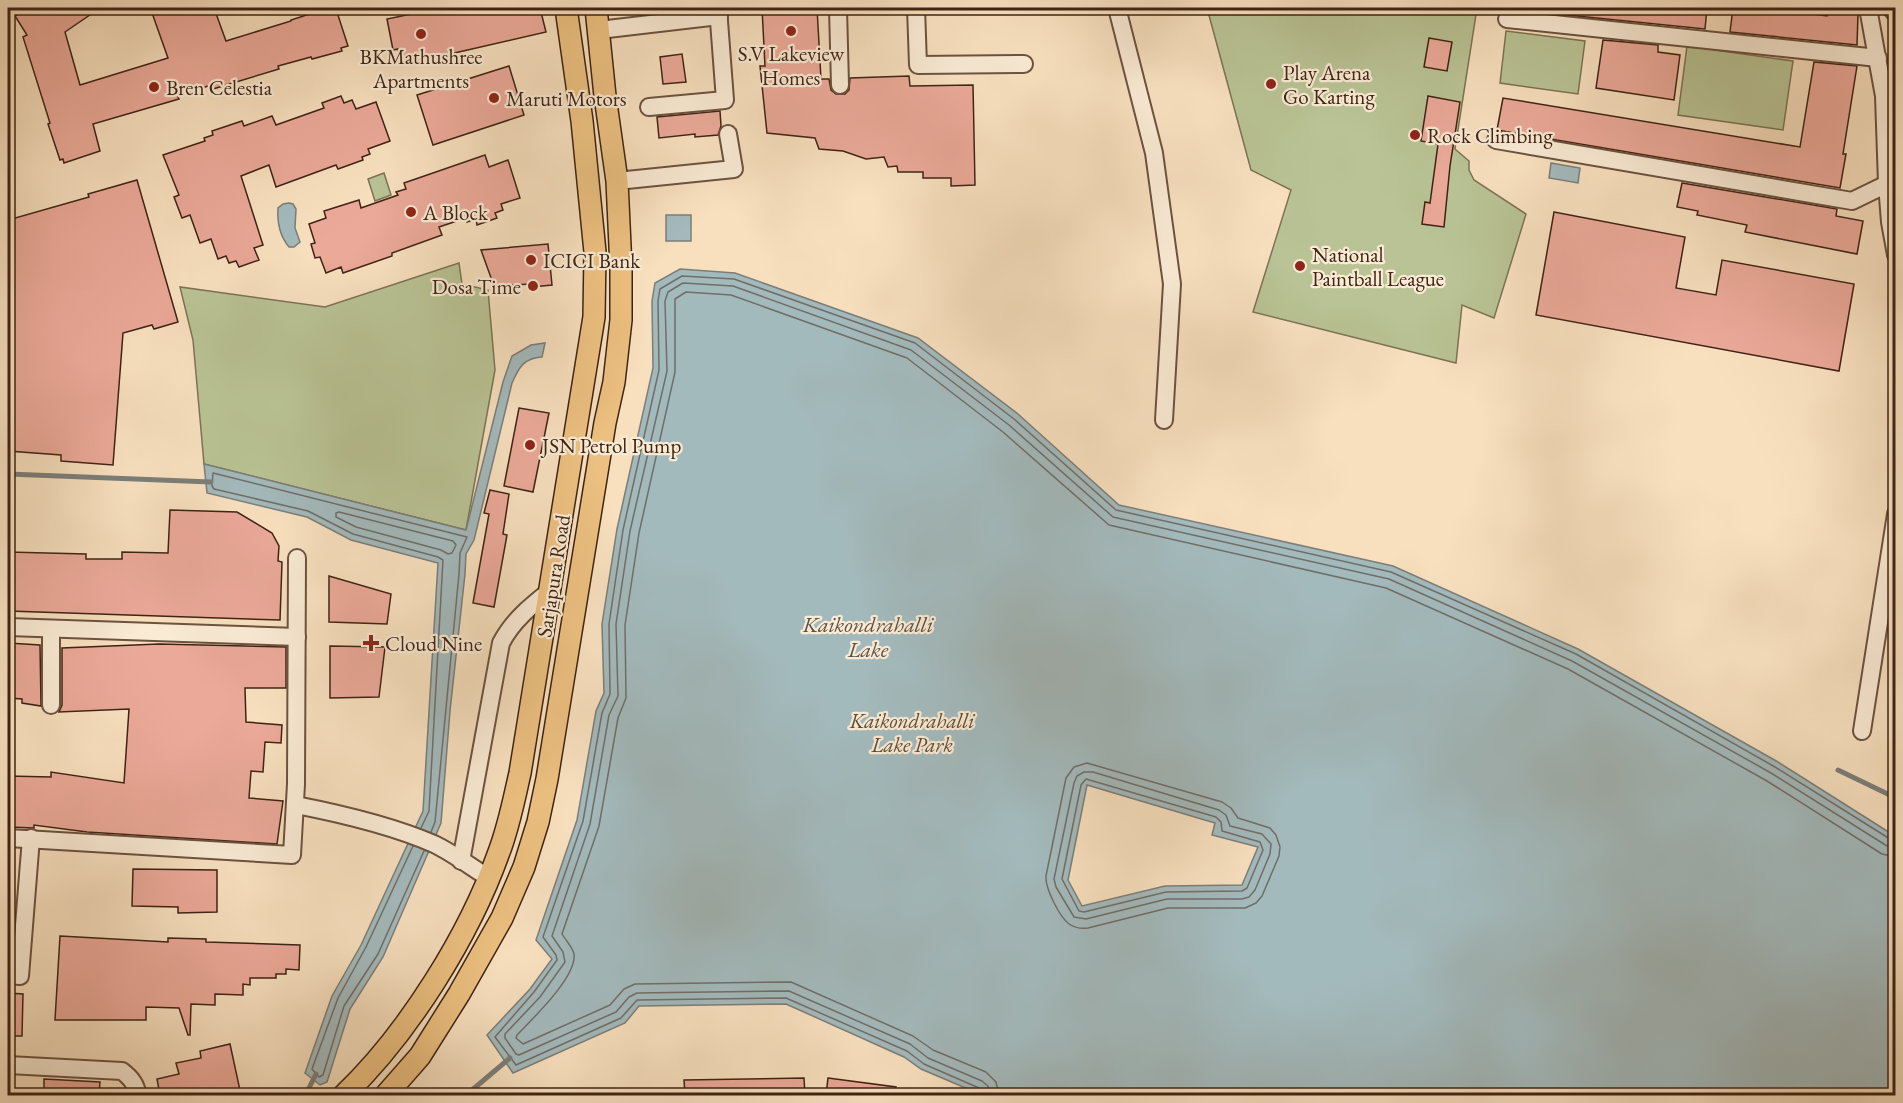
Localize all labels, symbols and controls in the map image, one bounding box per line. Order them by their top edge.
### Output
marker: S.V Lakeview Homes [784,24,798,38]
marker: BKMathushree Apartments [414,27,428,41]
place label: S.V Lakeview Homes [738,40,845,91]
place label: BKMathushree Apartments [360,43,482,94]
place label: Play Arena Go Karting [1283,59,1375,110]
place label: Bren Celestia [166,74,273,101]
marker: Play Arena Go Karting [1264,77,1278,91]
marker: Bren Celestia [147,80,161,94]
place label: Maruti Motors [506,85,627,112]
marker: Maruti Motors [487,91,501,105]
place label: Rock Climbing [1427,122,1553,149]
marker: Rock Climbing [1408,128,1422,142]
place label: A Block [422,199,489,226]
marker: A Block [404,205,418,219]
place label: National Paintball League [1312,241,1444,292]
place label: ICICI Bank [543,247,641,274]
marker: ICICI Bank [524,253,538,267]
marker: National Paintball League [1293,259,1307,273]
place label: Dosa Time [432,273,521,300]
marker: Dosa Time [526,279,540,293]
place label: JSN Petrol Pump [540,432,681,459]
marker: JSN Petrol Pump [523,438,537,452]
street label: Sarjapura Road [530,512,576,639]
water label: Kaikondrahalli Lake [802,610,935,664]
place label: Cloud Nine [385,630,482,657]
marker: Cloud Nine [362,634,380,652]
park label: Kaikondrahalli Lake Park [849,707,975,758]

